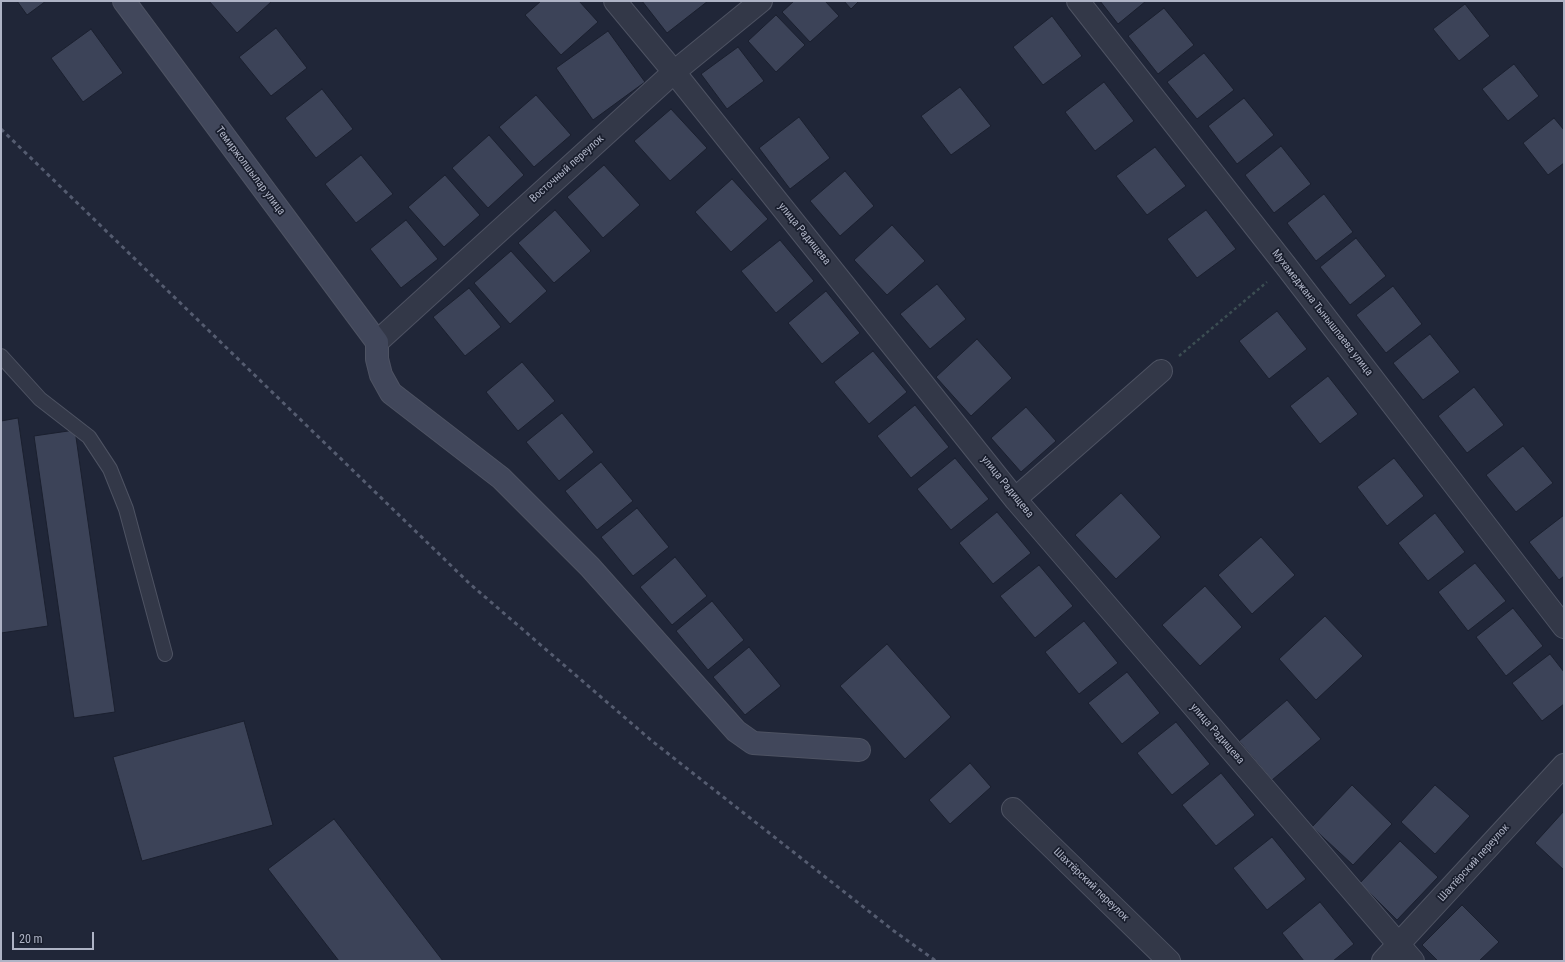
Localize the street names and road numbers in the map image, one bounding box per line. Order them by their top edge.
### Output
street label: Темиржолшылар улица [212,124,288,218]
street label: Восточный переулок [527,132,607,206]
street label: улица Радищева [775,200,833,268]
street label: Мухамеджана Тынышпаева улица [1269,247,1375,379]
street label: улица Радищева [978,453,1036,521]
street label: улица Радищева [1187,701,1247,767]
street label: Шахтёрский переулок [1436,821,1512,905]
street label: Шахтёрский переулок [1050,846,1132,924]

